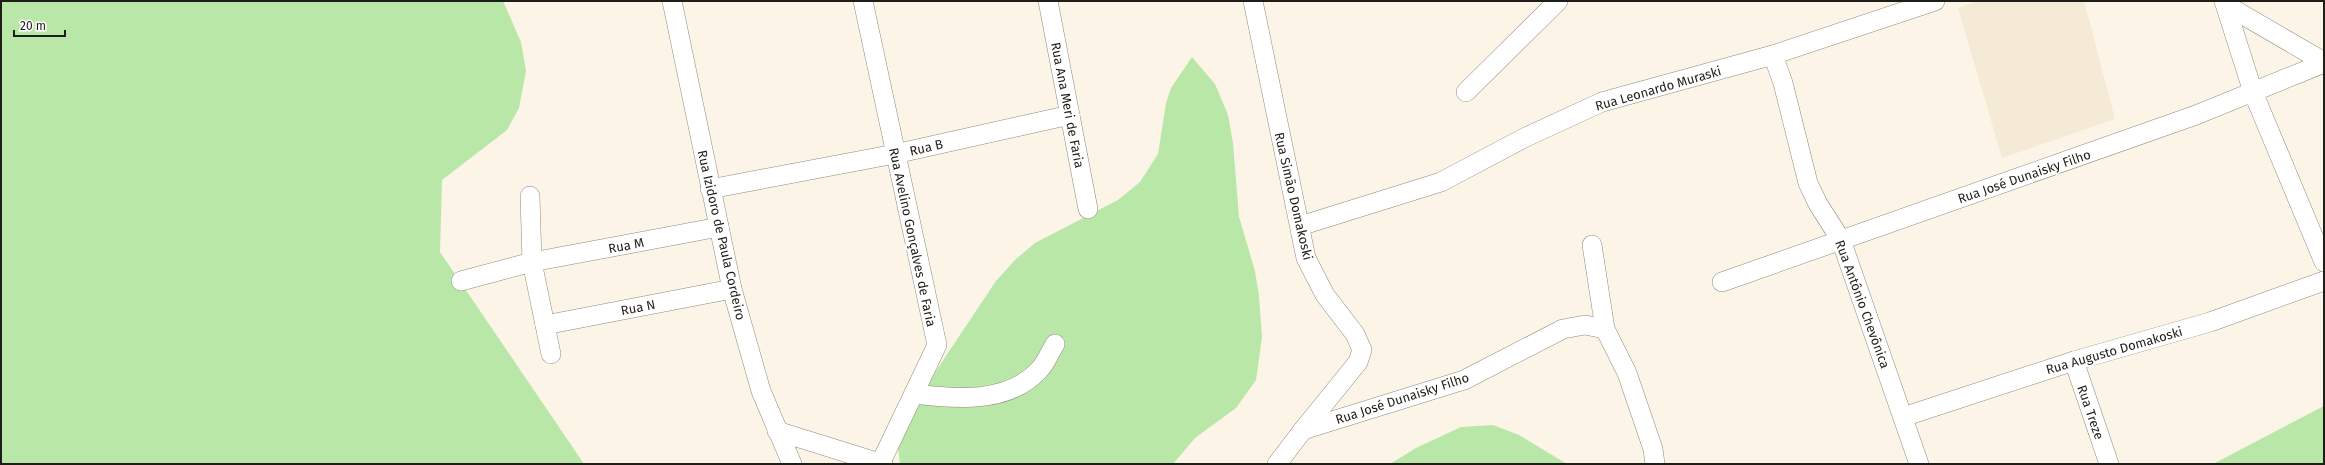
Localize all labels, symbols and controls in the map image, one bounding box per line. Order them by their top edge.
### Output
scale bar [14,12,65,38]
text: 20 m [20,19,46,33]
street label: Rua Ana Meri de Faria [1048,41,1087,169]
street label: Rua Leonardo Muraski [1593,63,1723,114]
street label: Rua Simão Domakoski [1272,131,1316,261]
street label: Rua B [908,136,944,159]
street label: Rua Avelino Gonçalves de Faria [886,146,939,328]
street label: Rua José Dunaisky Filho [1956,147,2093,206]
street label: Rua Izidoro de Paula Cordeiro [695,149,748,322]
street label: Rua M [607,235,645,256]
street label: Rua Antônio Chevônica [1832,238,1893,370]
street label: Rua N [620,297,657,318]
street label: Rua Augusto Domakoski [2044,324,2184,377]
street label: Rua José Dunaisky Filho [1333,370,1471,427]
street label: Rua Treze [2074,383,2107,441]

